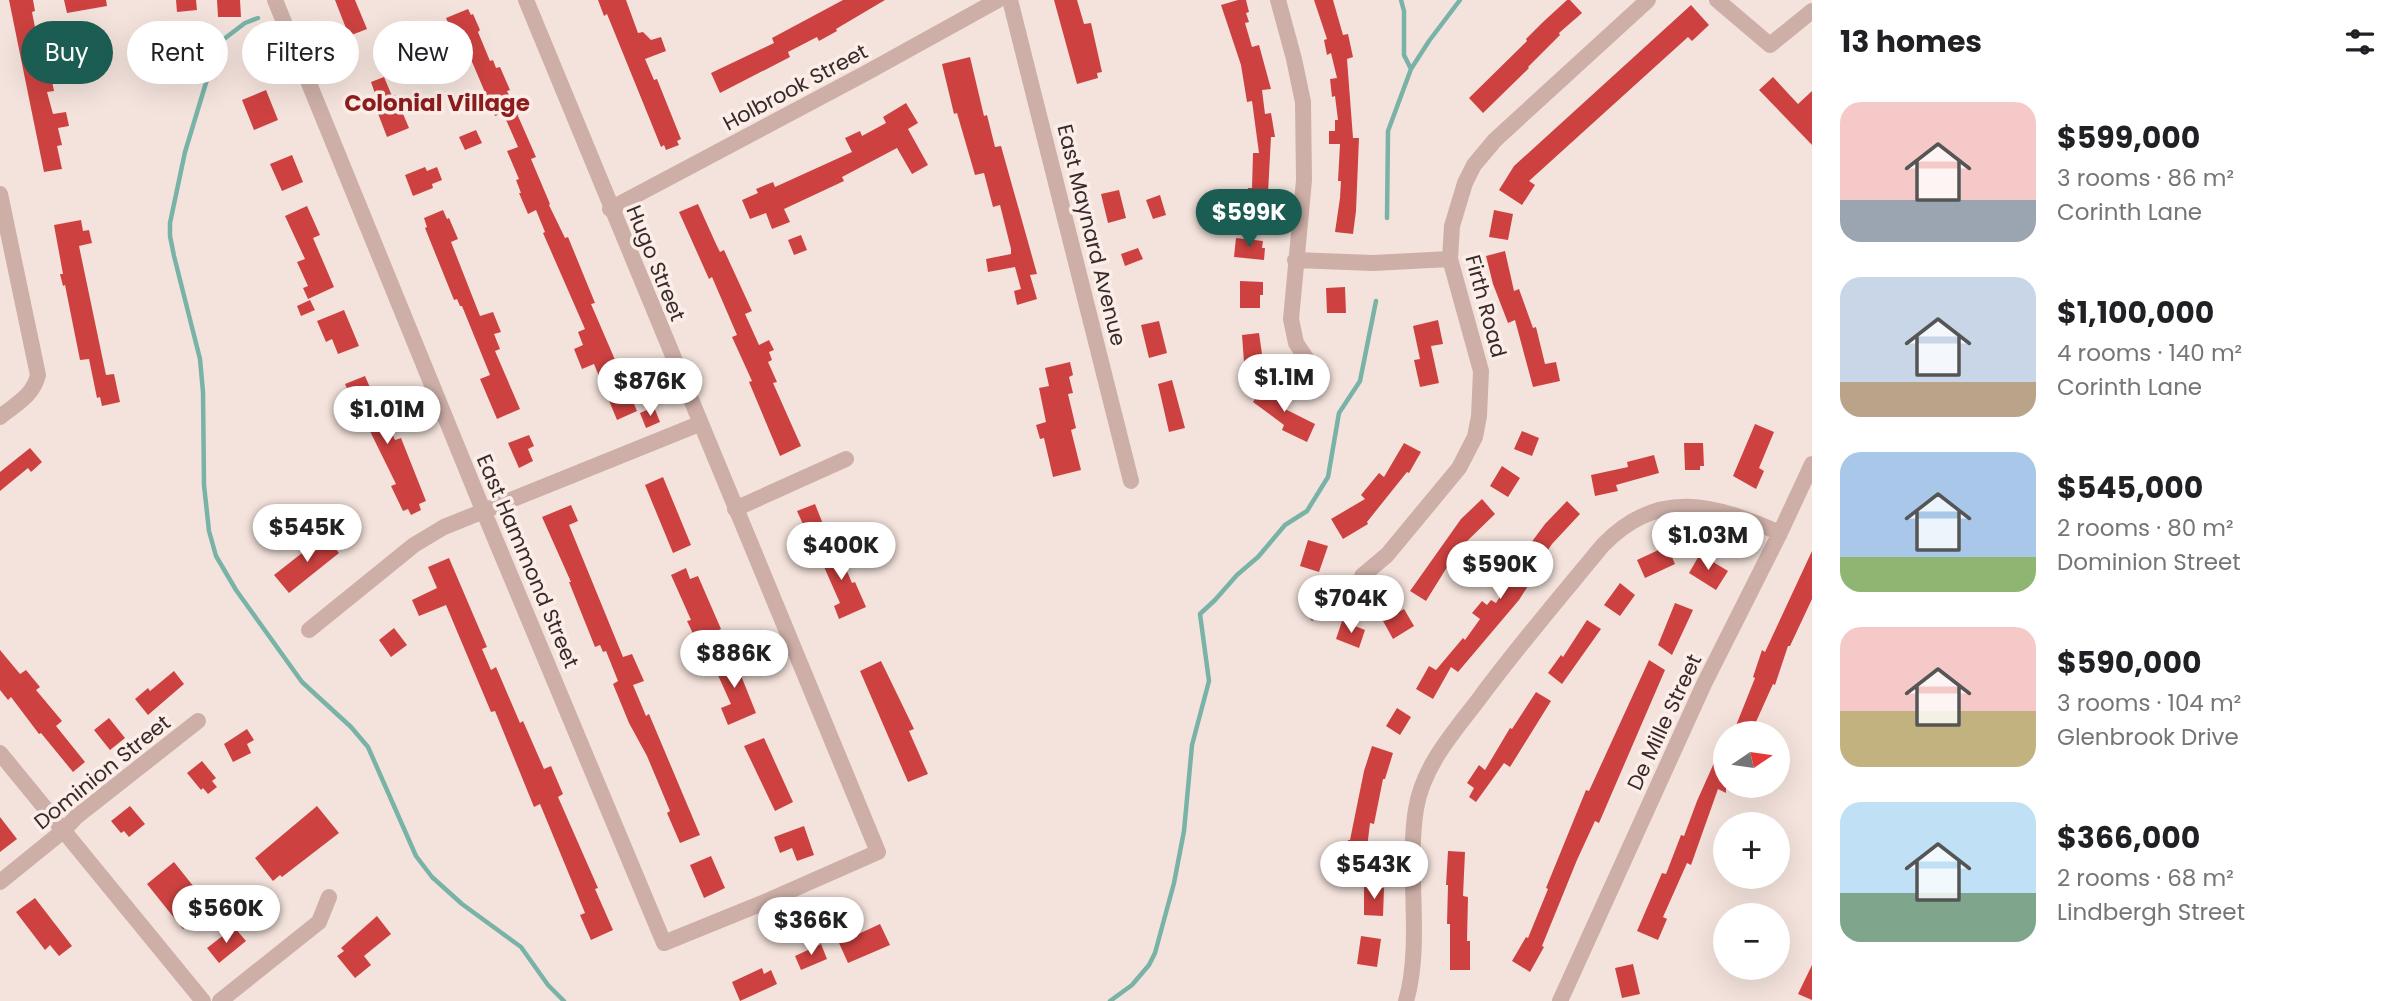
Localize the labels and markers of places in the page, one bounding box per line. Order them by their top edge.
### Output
pin: $599K [1200,190,1298,249]
pin: $1.1M [1235,354,1333,414]
pin: $876K [601,358,699,418]
pin: $1.01M [330,386,444,446]
pin: $545K [258,504,356,564]
pin: $1.03M [1651,512,1765,572]
pin: $400K [792,522,890,582]
pin: $590K [1451,542,1549,601]
pin: $704K [1302,576,1400,635]
pin: $886K [685,630,783,690]
pin: $543K [1325,842,1423,901]
pin: $560K [177,886,275,945]
pin: $366K [762,898,860,957]

